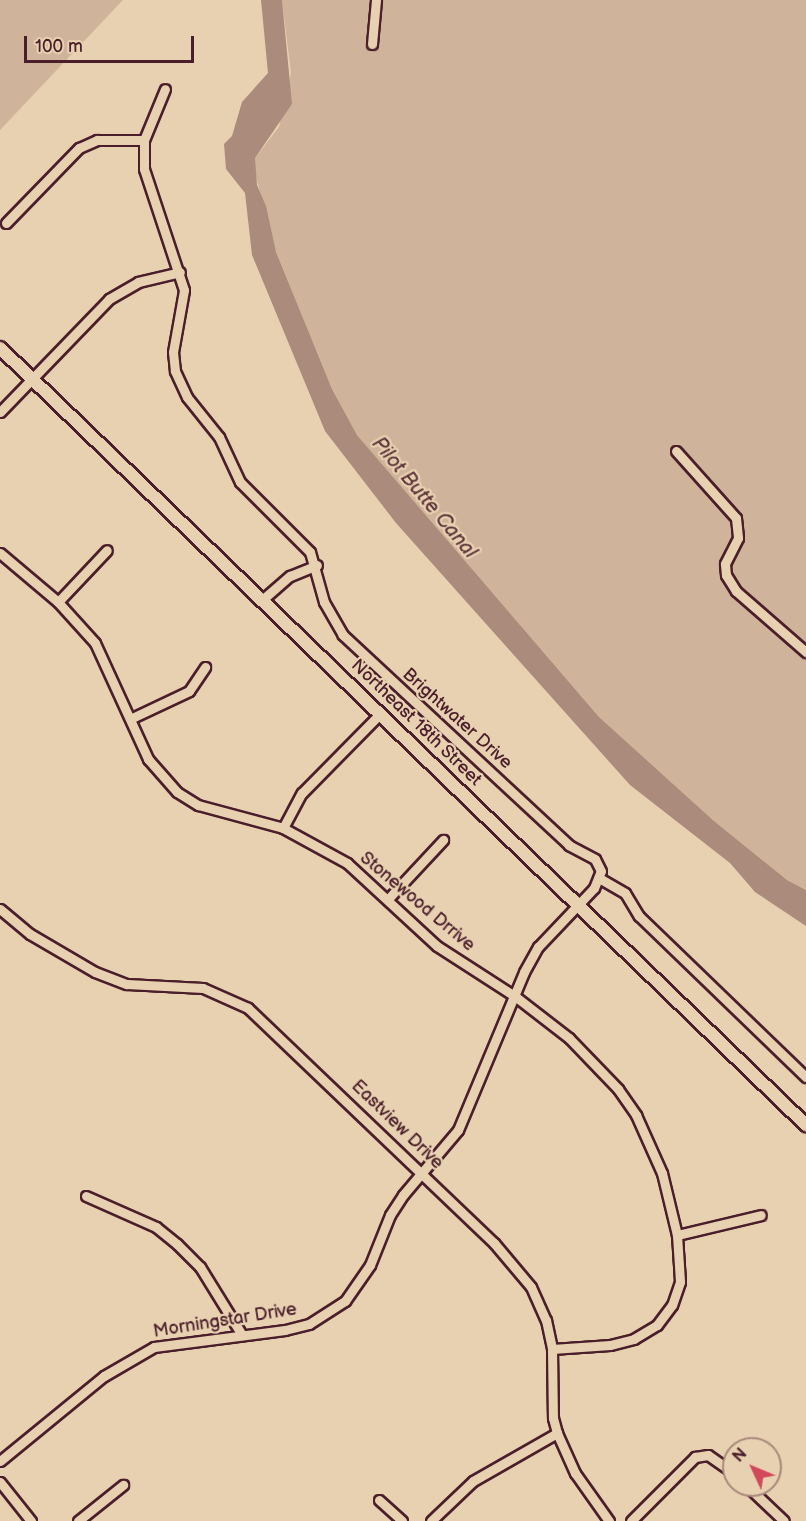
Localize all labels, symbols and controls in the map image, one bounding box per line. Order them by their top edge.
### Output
scale bar [27,24,196,62]
text: 100 m [35,36,83,57]
water label: Pilot Butte Canal [366,432,482,564]
street label: Northeast 18th Street [346,655,486,791]
street label: Brightwater Drive [398,664,516,774]
street label: Stonewood Drrive [355,848,479,956]
street label: Eastview Drive [347,1076,447,1174]
street label: Morningstar Drive [152,1299,298,1343]
north arrow [722,1437,782,1497]
text: N [729,1445,751,1466]

